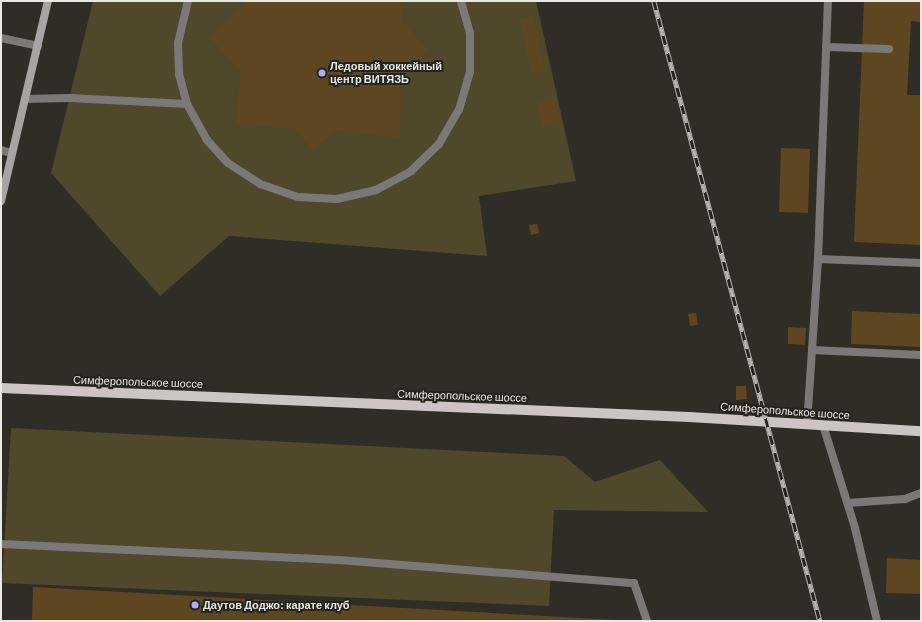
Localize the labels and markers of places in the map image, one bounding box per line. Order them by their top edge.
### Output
place label: Ледовый хоккейный центр ВИТЯЗЬ [330,60,442,86]
marker: Ледовый хоккейный центр ВИТЯЗЬ [317,68,327,78]
place label: Даутов Доджо: карате клуб [203,598,350,612]
marker: Даутов Доджо: карате клуб [190,600,200,610]

